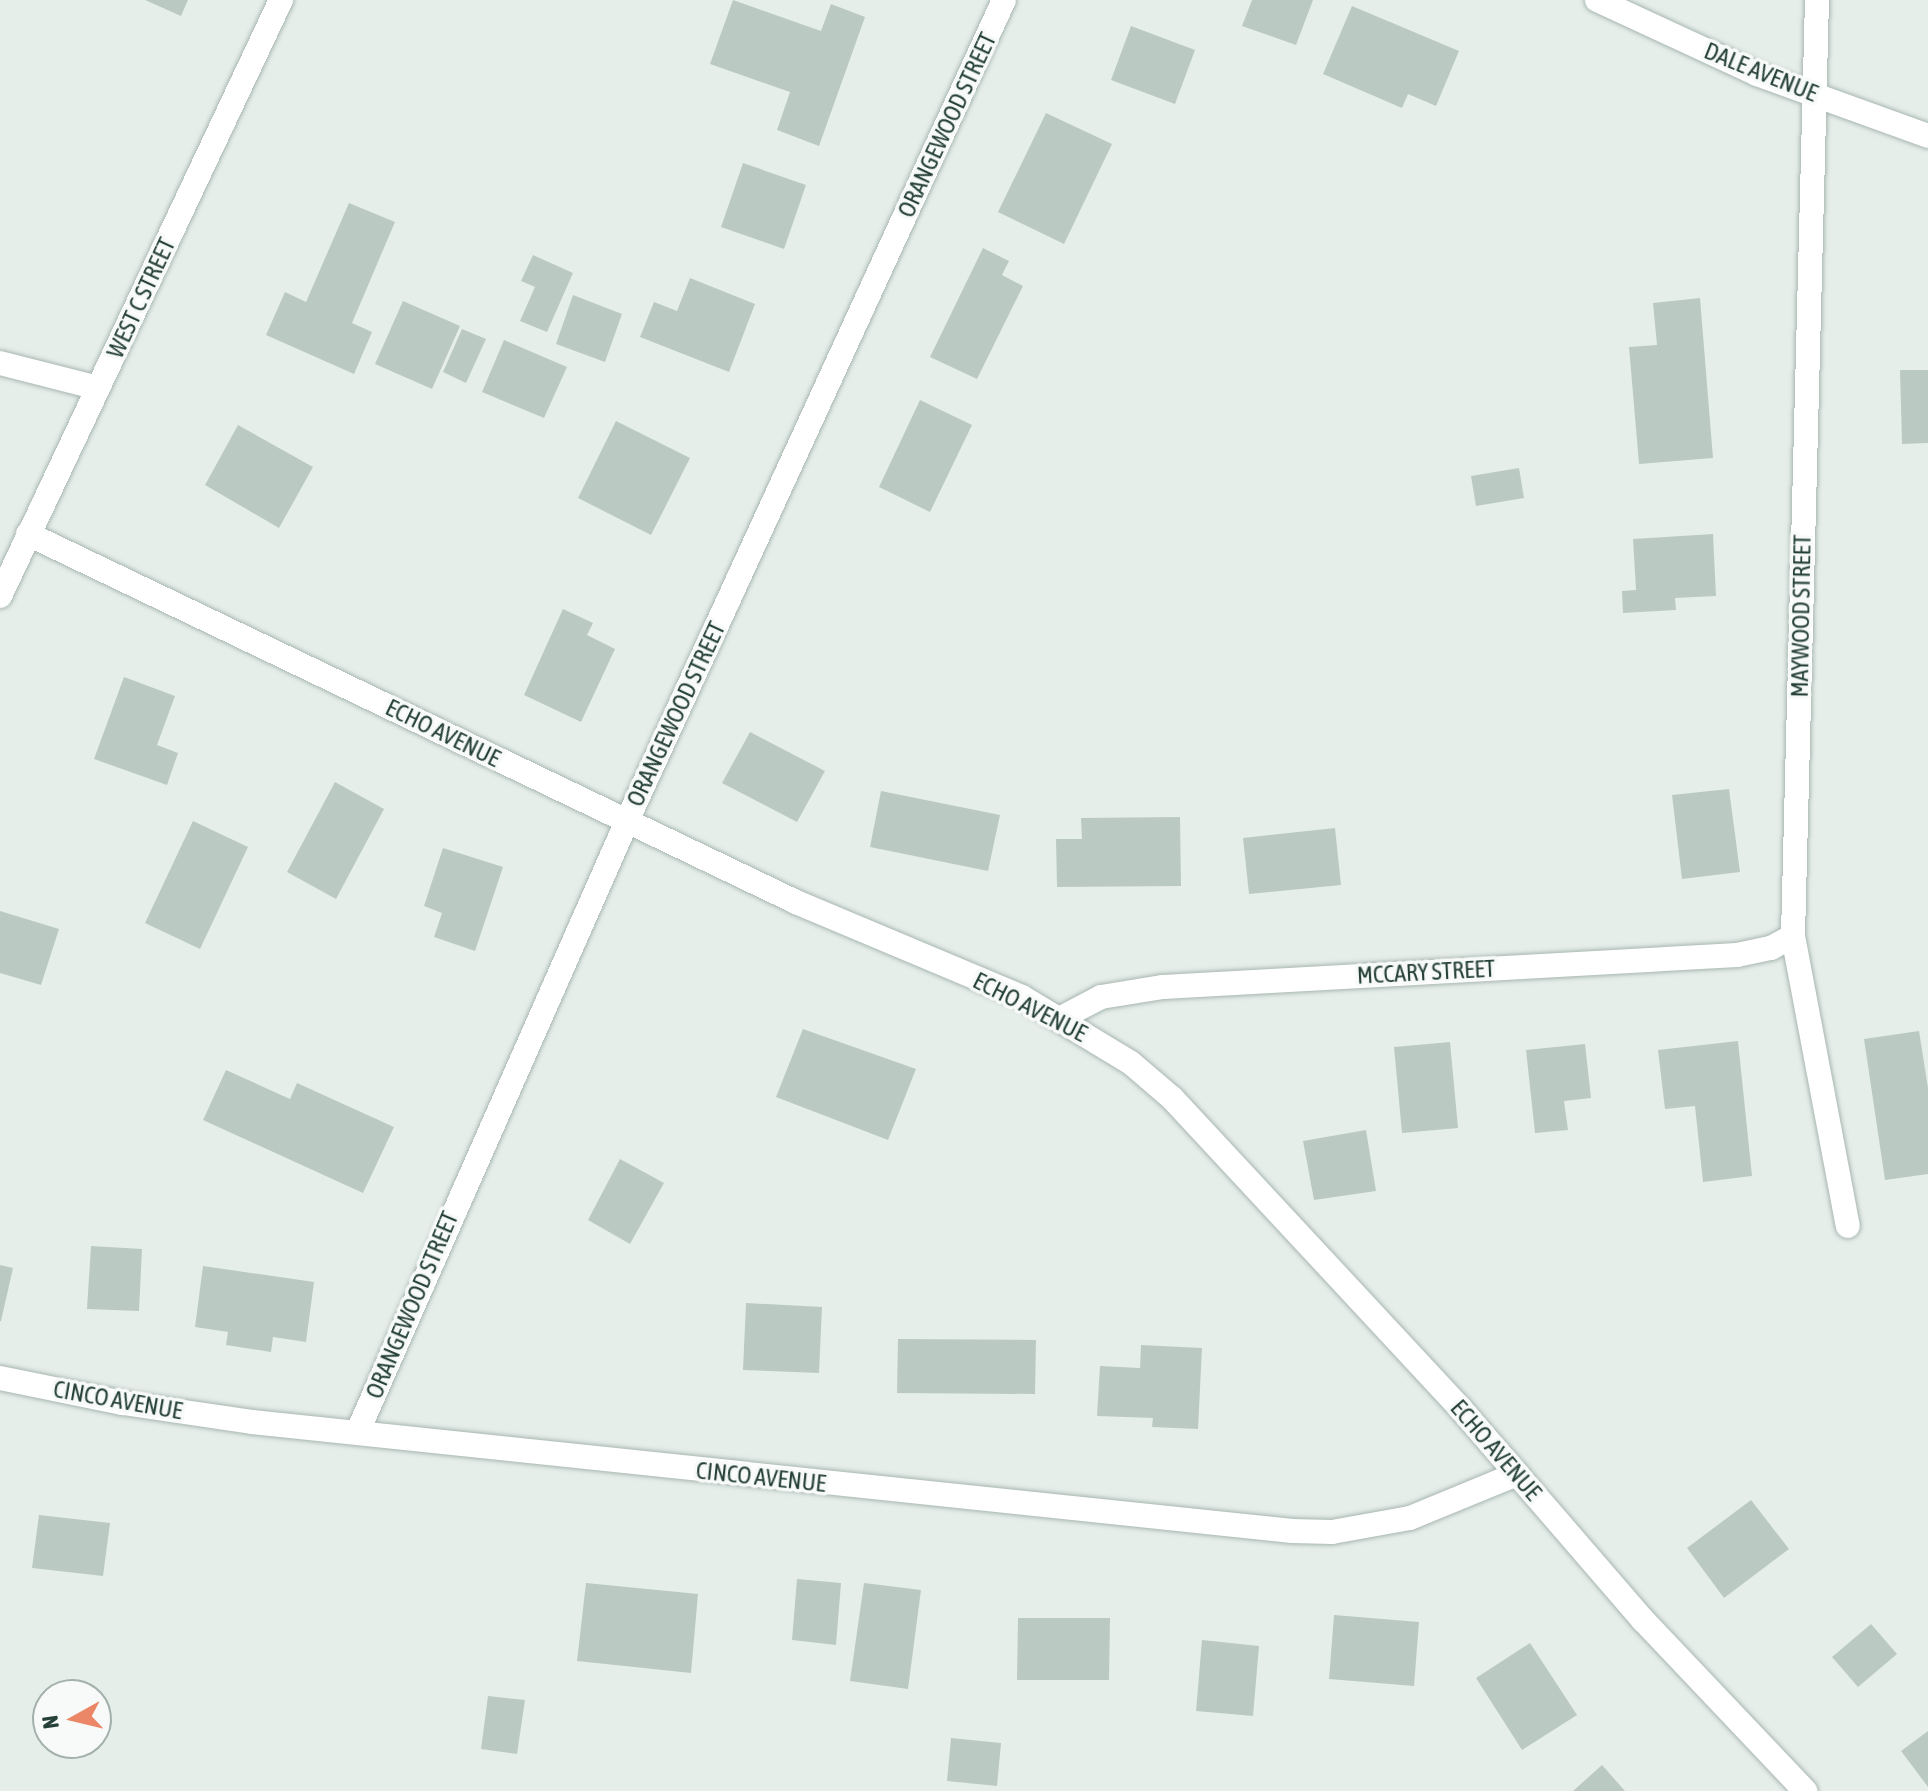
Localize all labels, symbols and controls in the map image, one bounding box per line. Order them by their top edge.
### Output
street label: ORANGEWOOD STREET [892,28,1002,222]
street label: DALE AVENUE [1700,36,1822,108]
street label: WEST C STREET [101,233,181,363]
street label: MAYWOOD STREET [1785,534,1817,698]
street label: ORANGEWOOD STREET [621,617,731,811]
street label: ECHO AVENUE [381,693,505,773]
street label: MCCARY STREET [1356,954,1496,990]
street label: ECHO AVENUE [968,966,1092,1048]
street label: ORANGEWOOD STREET [360,1207,464,1403]
street label: CINCO AVENUE [51,1374,185,1426]
street label: ECHO AVENUE [1444,1394,1548,1506]
street label: CINCO AVENUE [695,1456,827,1498]
north arrow [32,1679,112,1759]
text: N [36,1714,64,1730]

